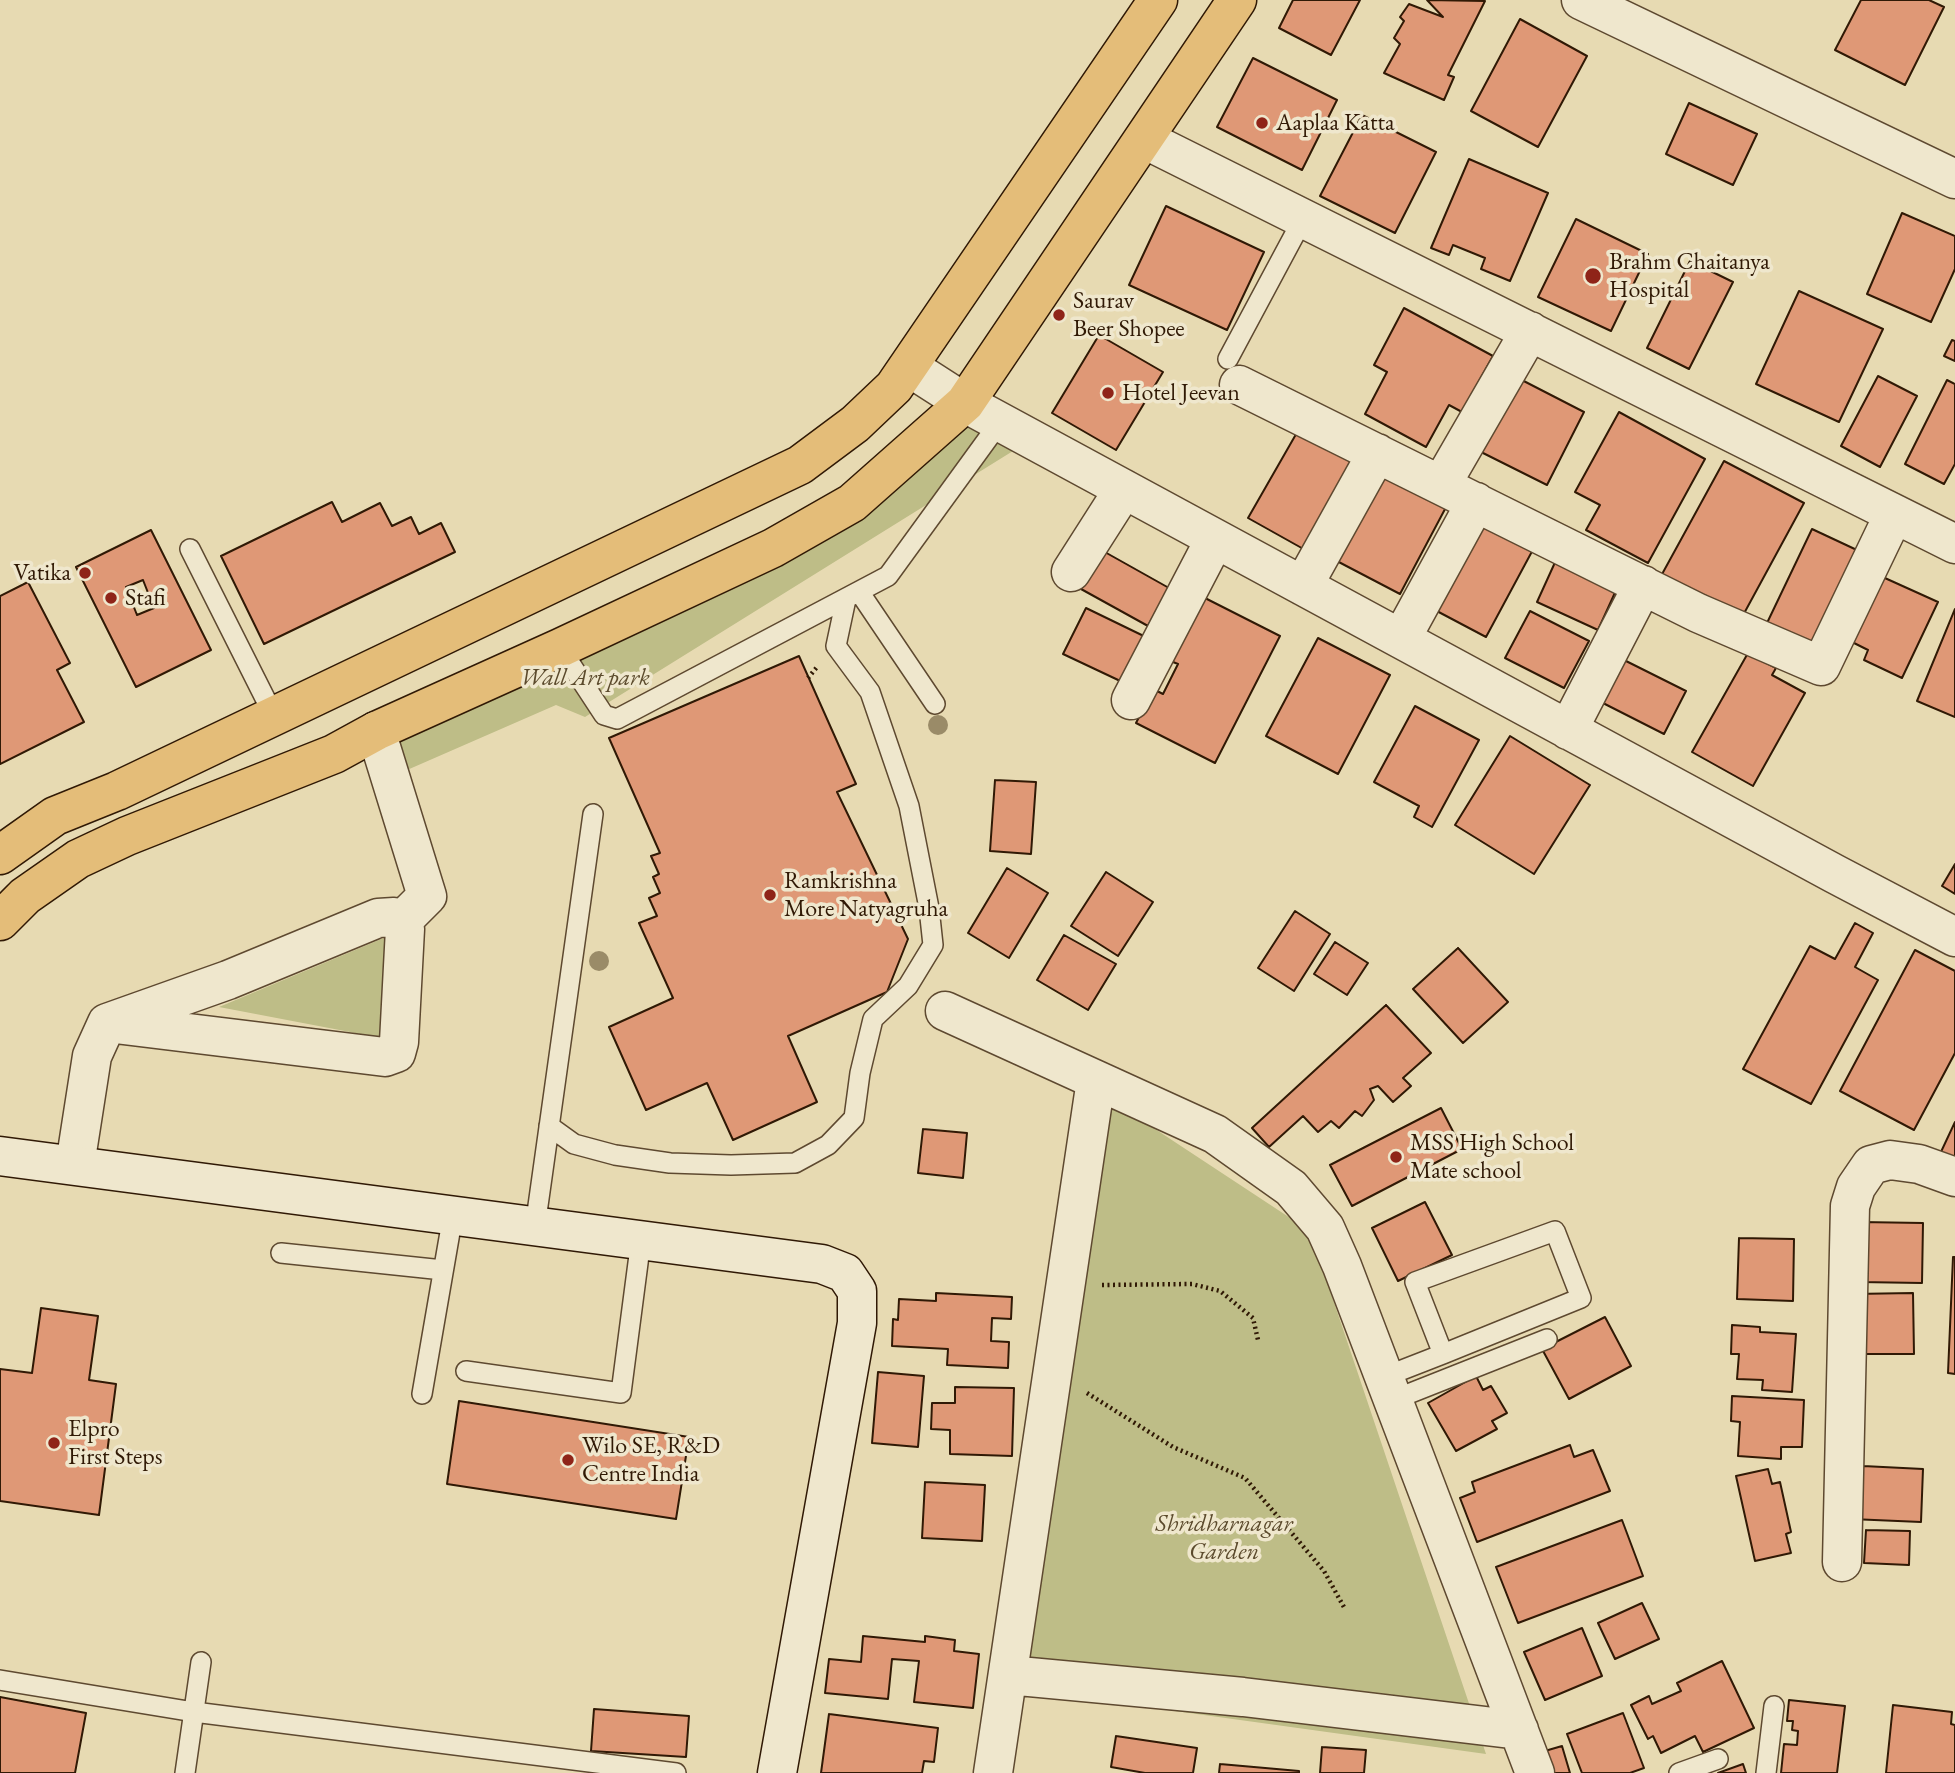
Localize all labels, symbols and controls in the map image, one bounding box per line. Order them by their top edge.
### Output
place label: Aaplaa Katta [1276,109,1395,137]
marker: Aaplaa Katta [1254,115,1270,131]
place label: Brahm Chaitanya Hospital [1609,248,1770,304]
marker: Brahm Chaitanya Hospital [1583,266,1603,286]
place label: Saurav Beer Shopee [1073,287,1185,343]
marker: Saurav Beer Shopee [1051,307,1067,323]
place label: Hotel Jeevan [1122,379,1240,407]
marker: Hotel Jeevan [1100,385,1116,401]
place label: Vatika [13,559,71,587]
marker: Vatika [77,565,93,581]
place label: Stafi [125,584,166,612]
marker: Stafi [103,590,119,606]
park label: Wall Art park [520,664,650,692]
place label: Ramkrishna More Natyagruha [784,867,948,923]
marker: Ramkrishna More Natyagruha [762,887,778,903]
place label: MSS High School Mate school [1410,1129,1574,1185]
marker: MSS High School Mate school [1388,1149,1404,1165]
place label: Elpro First Steps [68,1415,163,1471]
place label: Wilo SE, R&D Centre India [582,1432,720,1488]
marker: Elpro First Steps [46,1435,62,1451]
marker: Wilo SE, R&D Centre India [560,1452,576,1468]
park label: Shridharnagar Garden [1155,1510,1293,1566]

